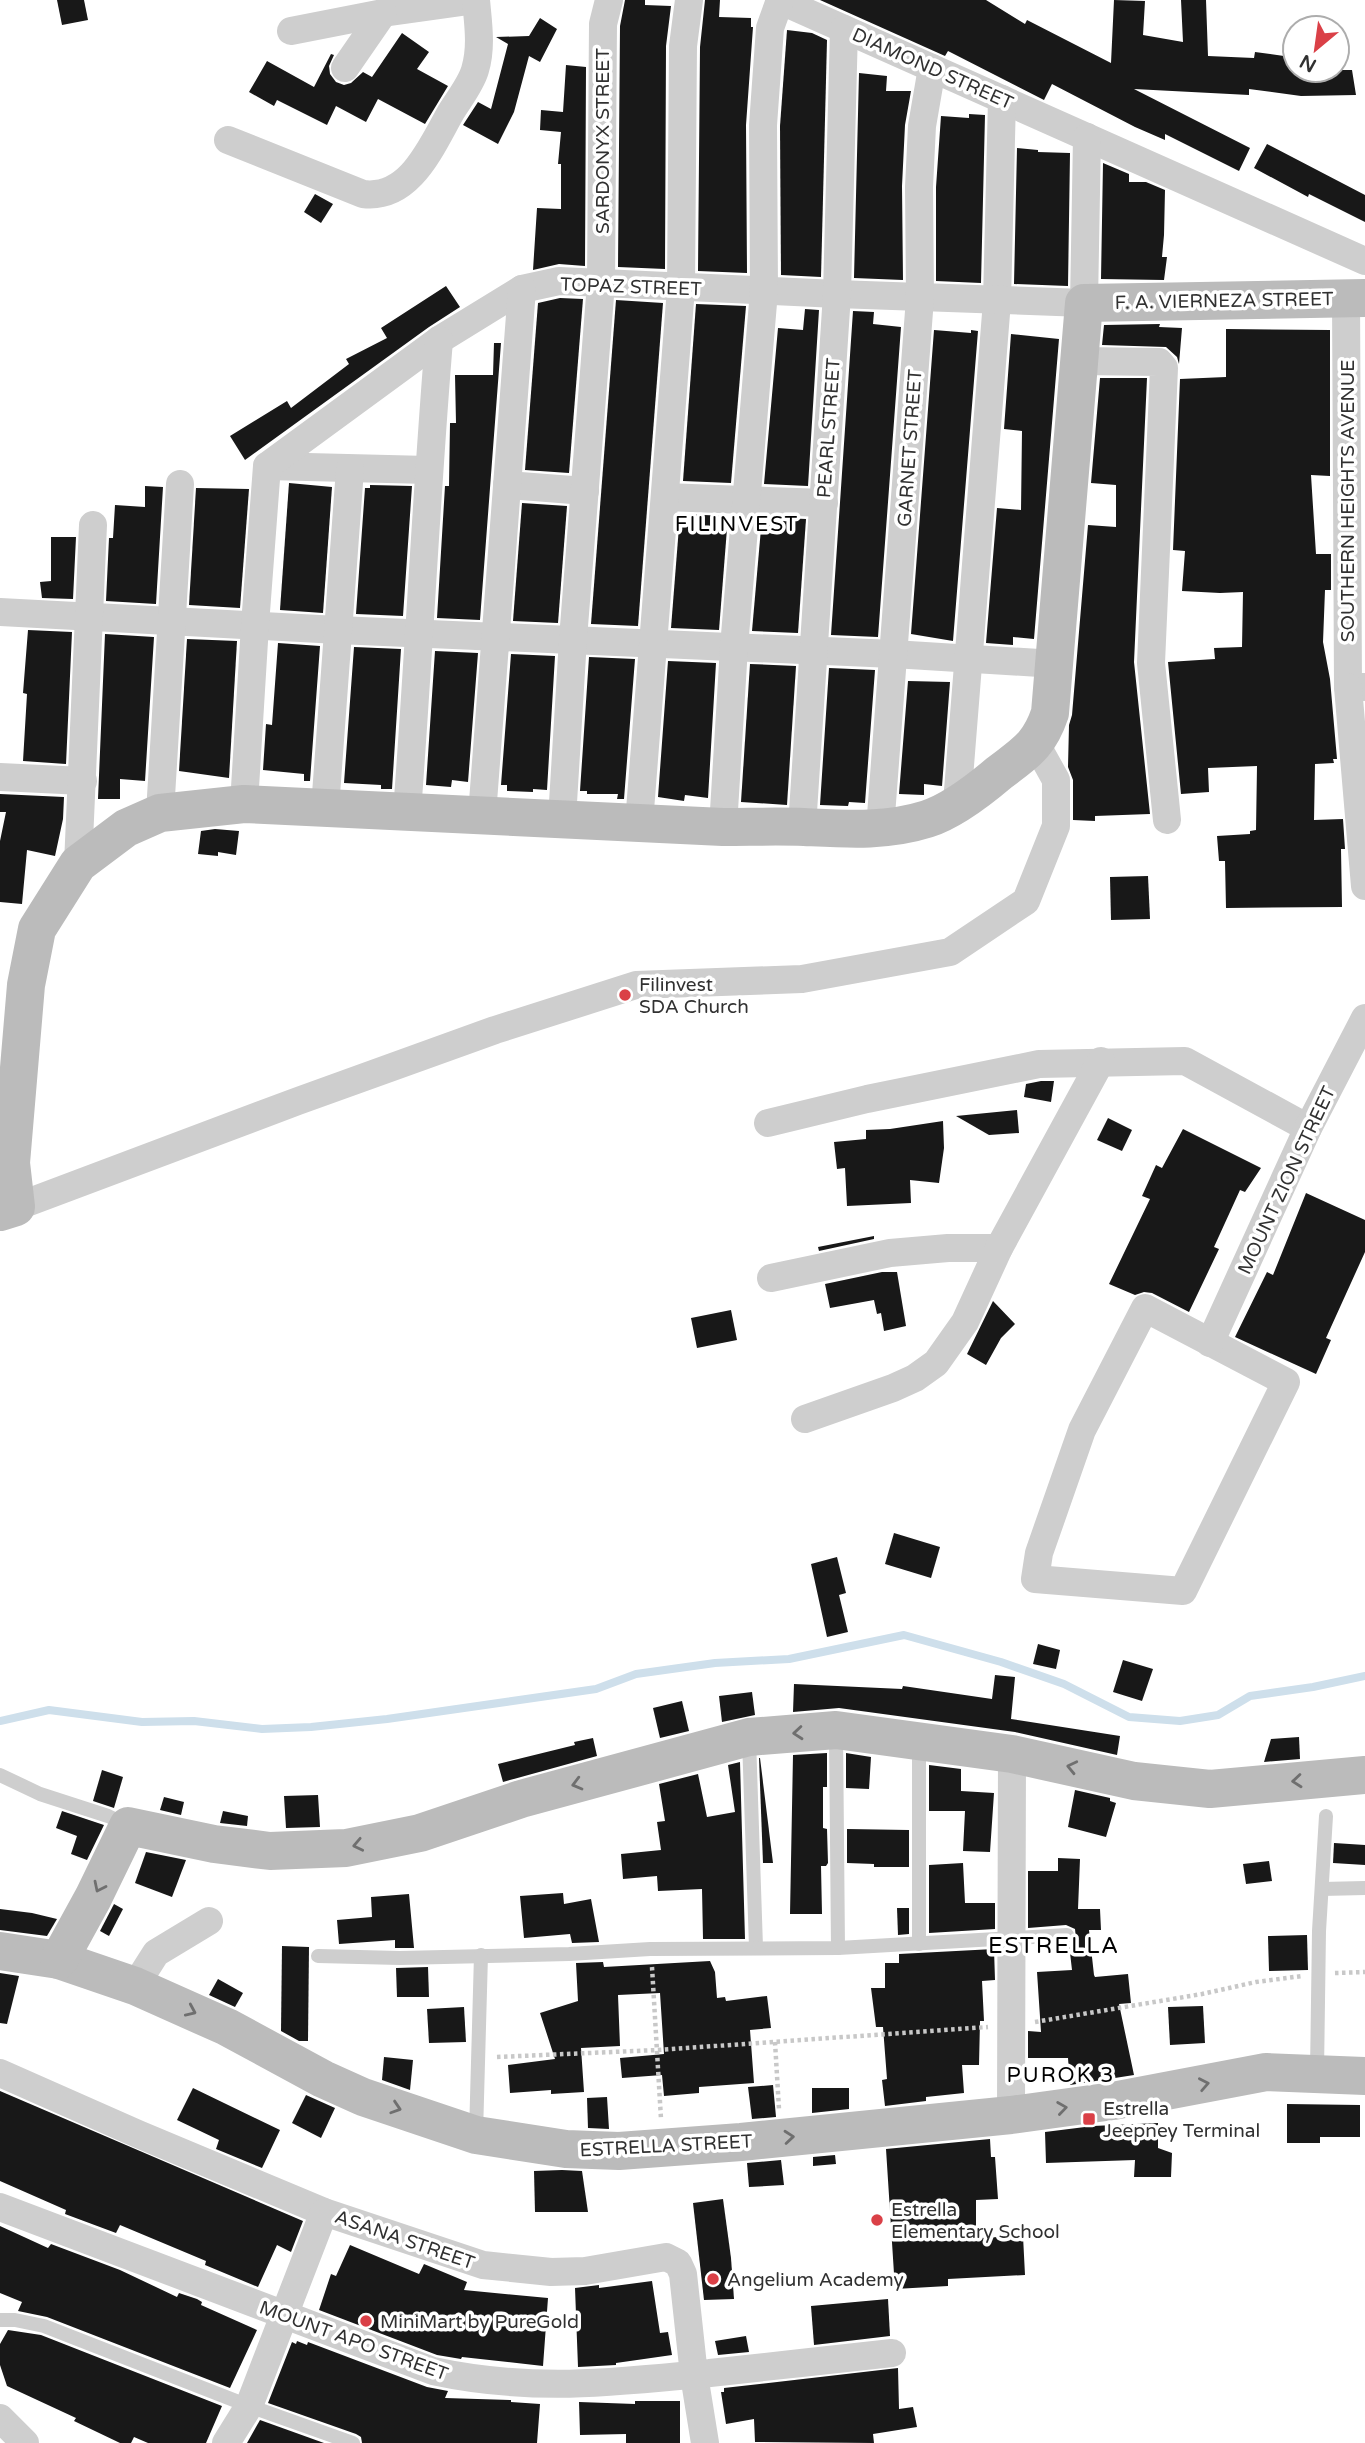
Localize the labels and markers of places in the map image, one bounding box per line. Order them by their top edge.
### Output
place label: Filinvest SDA Church [639,974,749,1018]
marker: Filinvest SDA Church [617,987,633,1003]
place label: Estrella Jeepney Terminal [1103,2098,1260,2142]
marker: Estrella Jeepney Terminal [1081,2111,1097,2127]
place label: Estrella Elementary School [891,2199,1060,2243]
marker: Estrella Elementary School [869,2212,885,2228]
place label: Angelium Academy [727,2269,904,2291]
marker: Angelium Academy [705,2271,721,2287]
place label: MiniMart by PureGold [380,2311,579,2333]
marker: MiniMart by PureGold [358,2313,374,2329]

